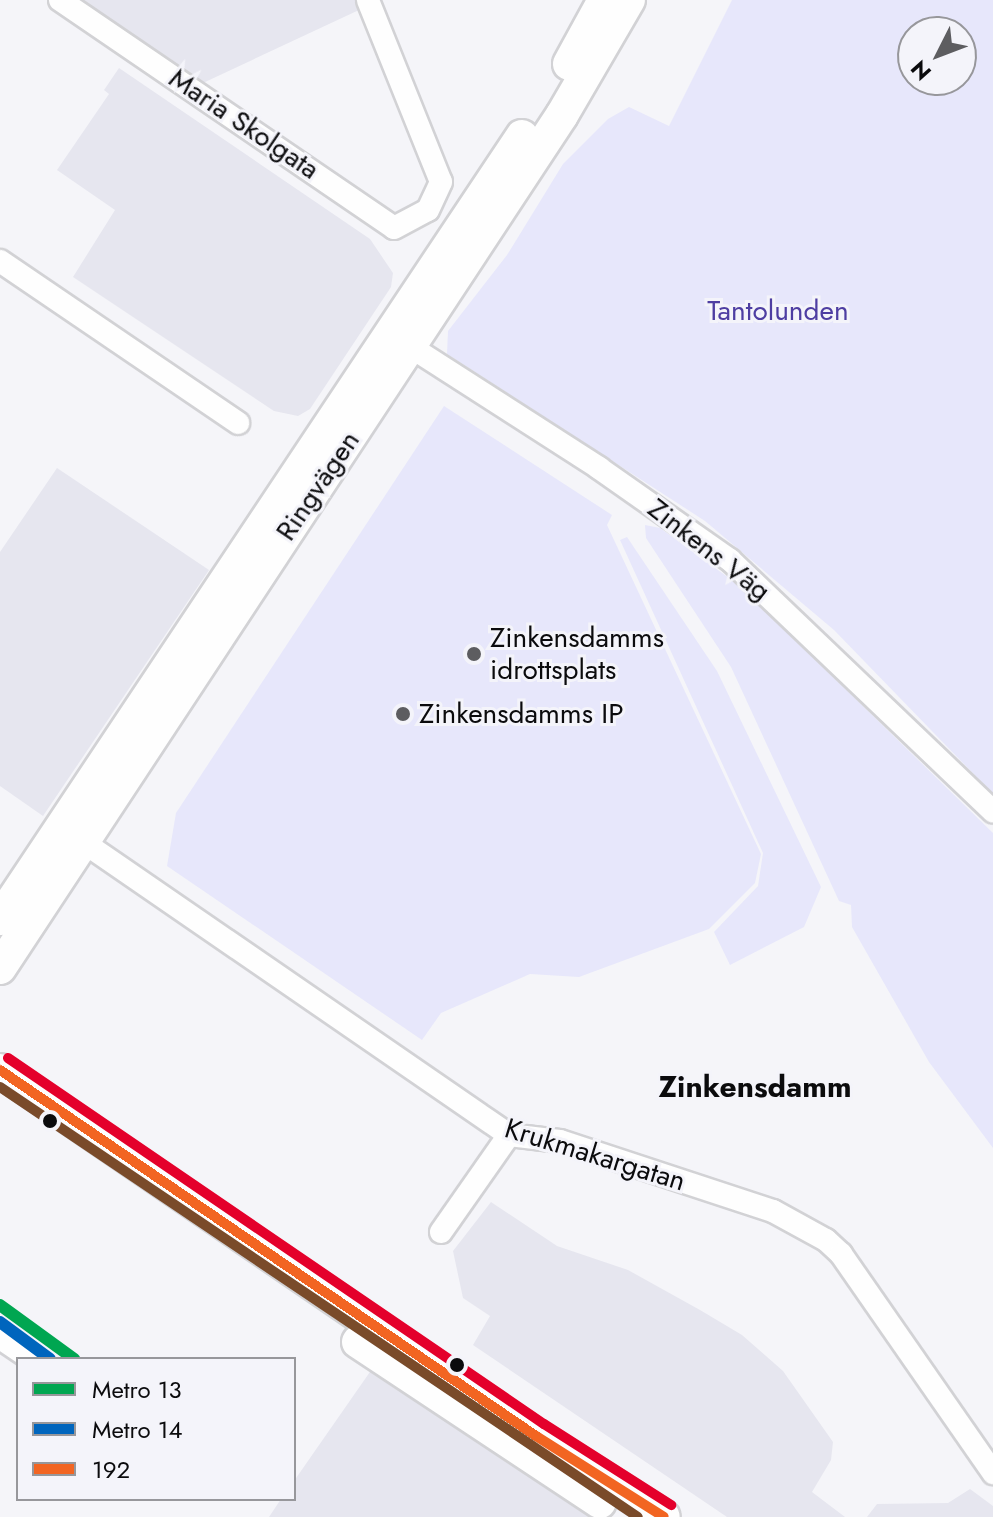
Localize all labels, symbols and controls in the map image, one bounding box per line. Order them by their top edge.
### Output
north arrow [897,16,977,96]
text: N [903,54,938,88]
street label: Maria Skolgata [163,62,325,186]
park label: Tantolunden [707,294,849,328]
street label: Ringvägen [269,425,367,547]
street label: Zinkens Väg [641,492,777,608]
place label: Zinkensdamms idrottsplats [490,621,664,687]
marker: Zinkensdamms idrottsplats [465,645,483,663]
place label: Zinkensdamms IP [419,697,624,731]
marker: Zinkensdamms IP [394,705,412,723]
district label: Zinkensdamm [659,1069,851,1105]
street label: Krukmakargatan [501,1112,689,1198]
unlabelled marker [42,1113,58,1129]
legend [16,1357,296,1501]
unlabelled marker [449,1357,465,1373]
text: Metro 13 [92,1372,182,1407]
text: Metro 14 [92,1412,183,1447]
text: 192 [92,1452,130,1487]

